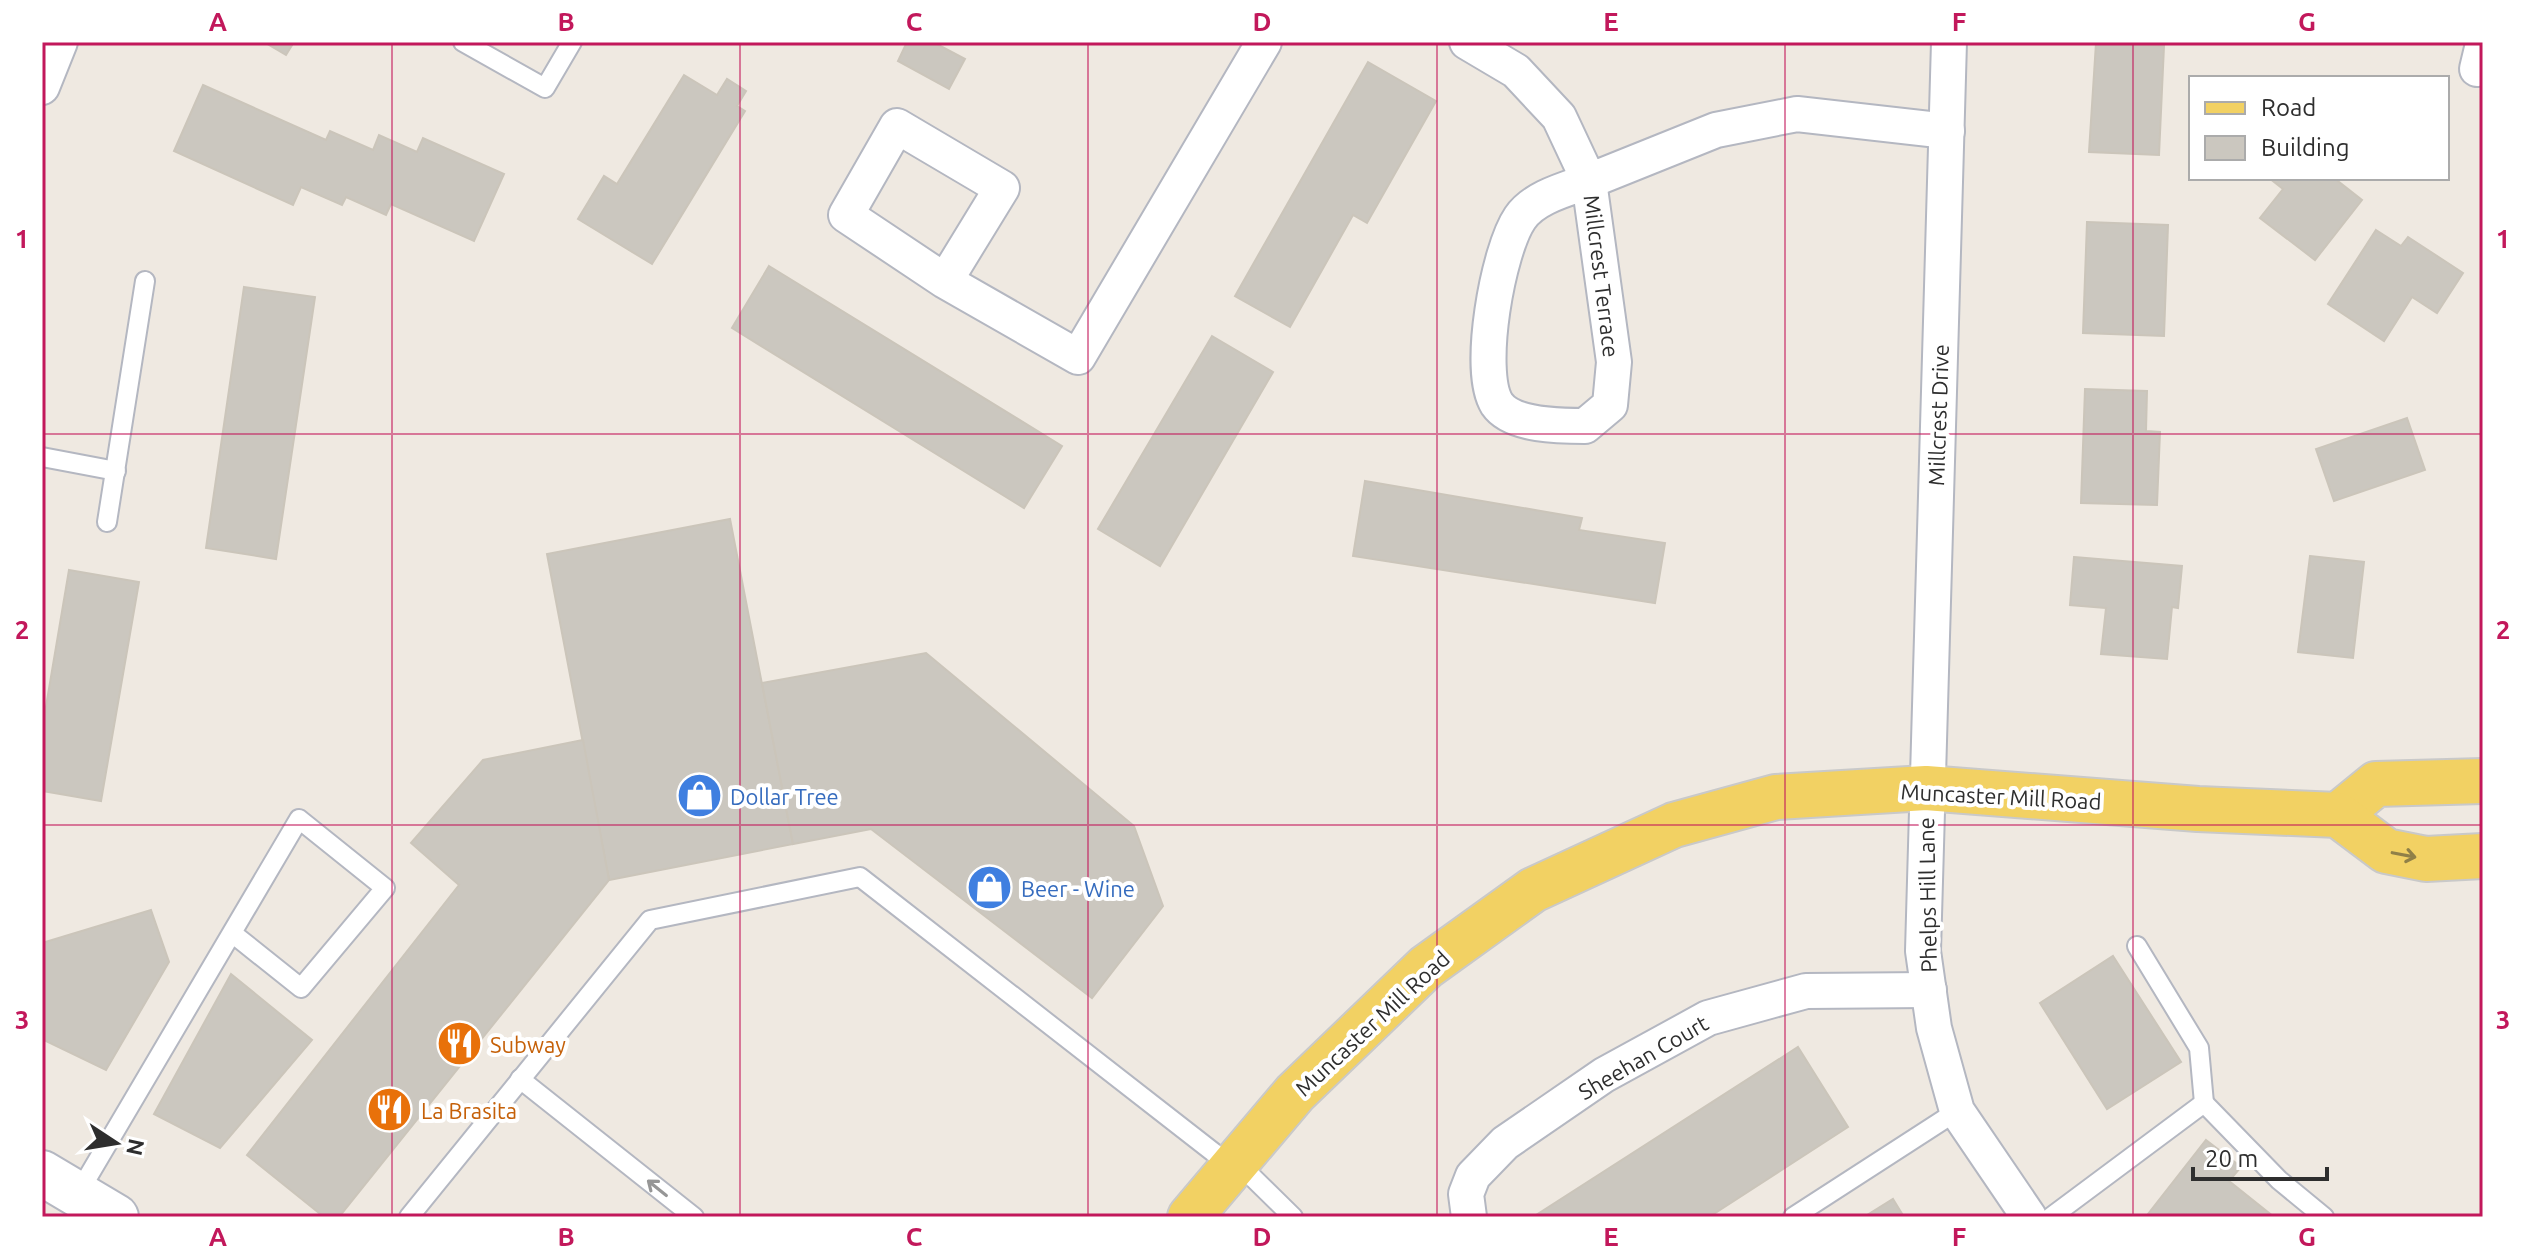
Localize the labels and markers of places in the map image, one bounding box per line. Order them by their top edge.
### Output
shop icon: Dollar Tree [675,772,723,820]
place label: Dollar Tree [730,784,839,809]
shop icon: Beer - Wine [966,864,1014,912]
place label: Beer - Wine [1021,876,1135,901]
restaurant icon: Subway [435,1020,483,1068]
place label: Subway [490,1032,566,1057]
restaurant icon: La Brasita [366,1086,414,1134]
place label: La Brasita [421,1098,517,1123]

